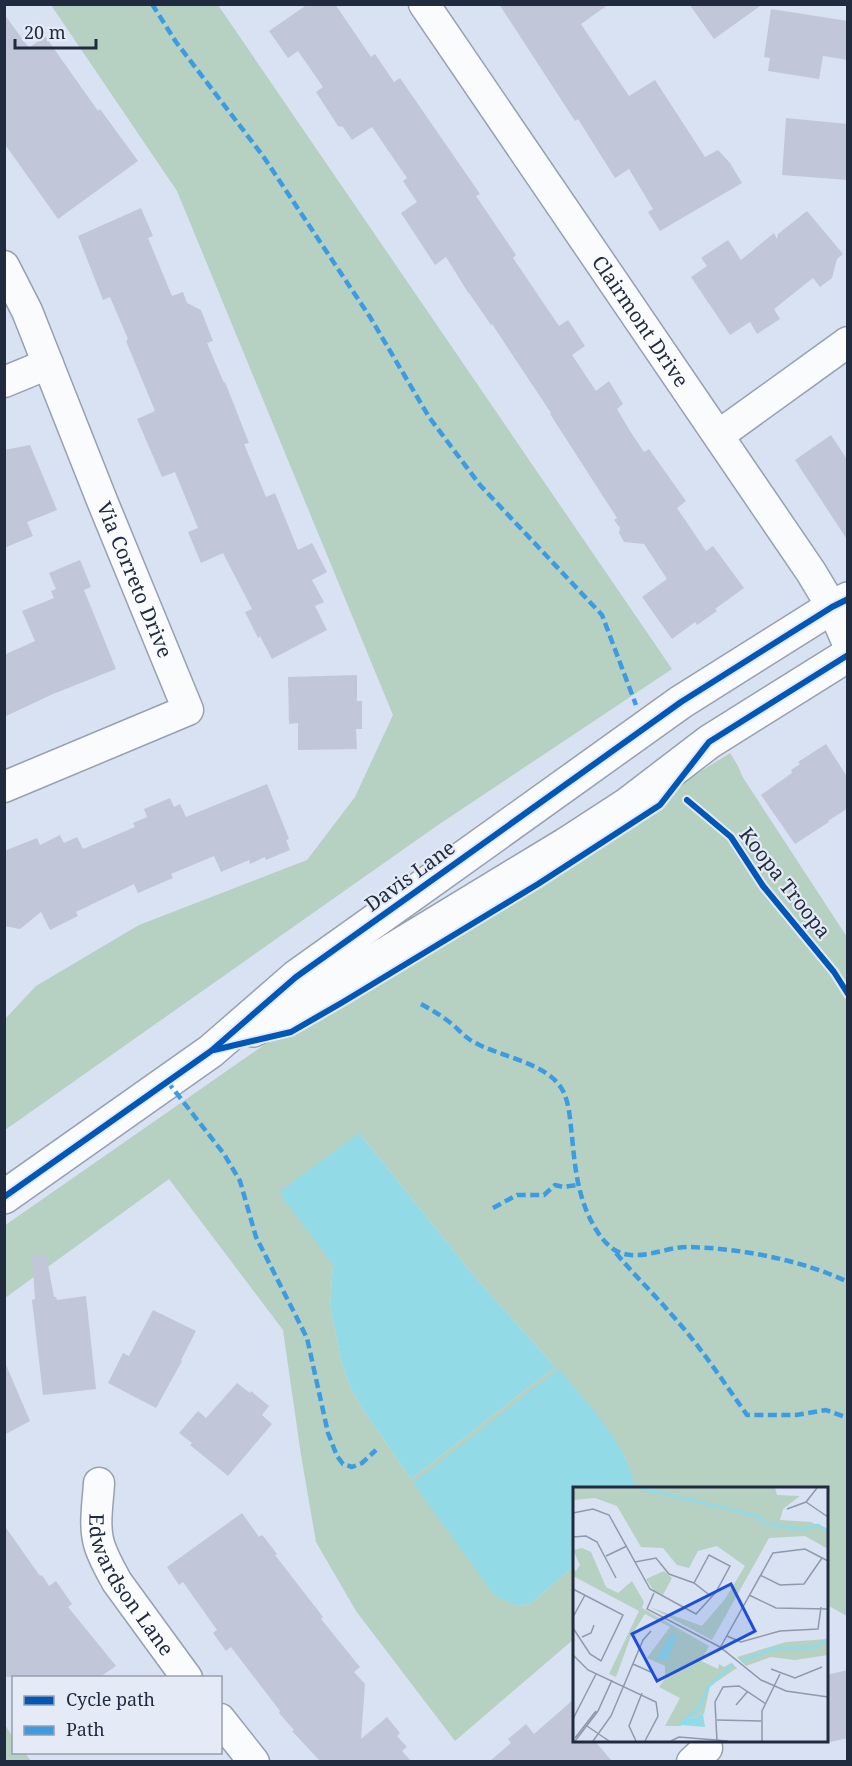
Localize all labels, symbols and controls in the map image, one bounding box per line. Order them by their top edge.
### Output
scale bar [15,12,96,50]
text: 20 m [24,20,66,44]
street label: Clairmont Drive [586,250,695,392]
street label: Via Correto Drive [91,498,179,662]
street label: Koopa Troopa [734,822,837,944]
street label: Davis Lane [359,834,460,917]
inset map [573,1487,828,1742]
street label: Edwardson Lane [83,1513,180,1661]
legend [12,1676,222,1754]
text: Cycle path [66,1687,155,1711]
text: Path [66,1717,105,1741]

